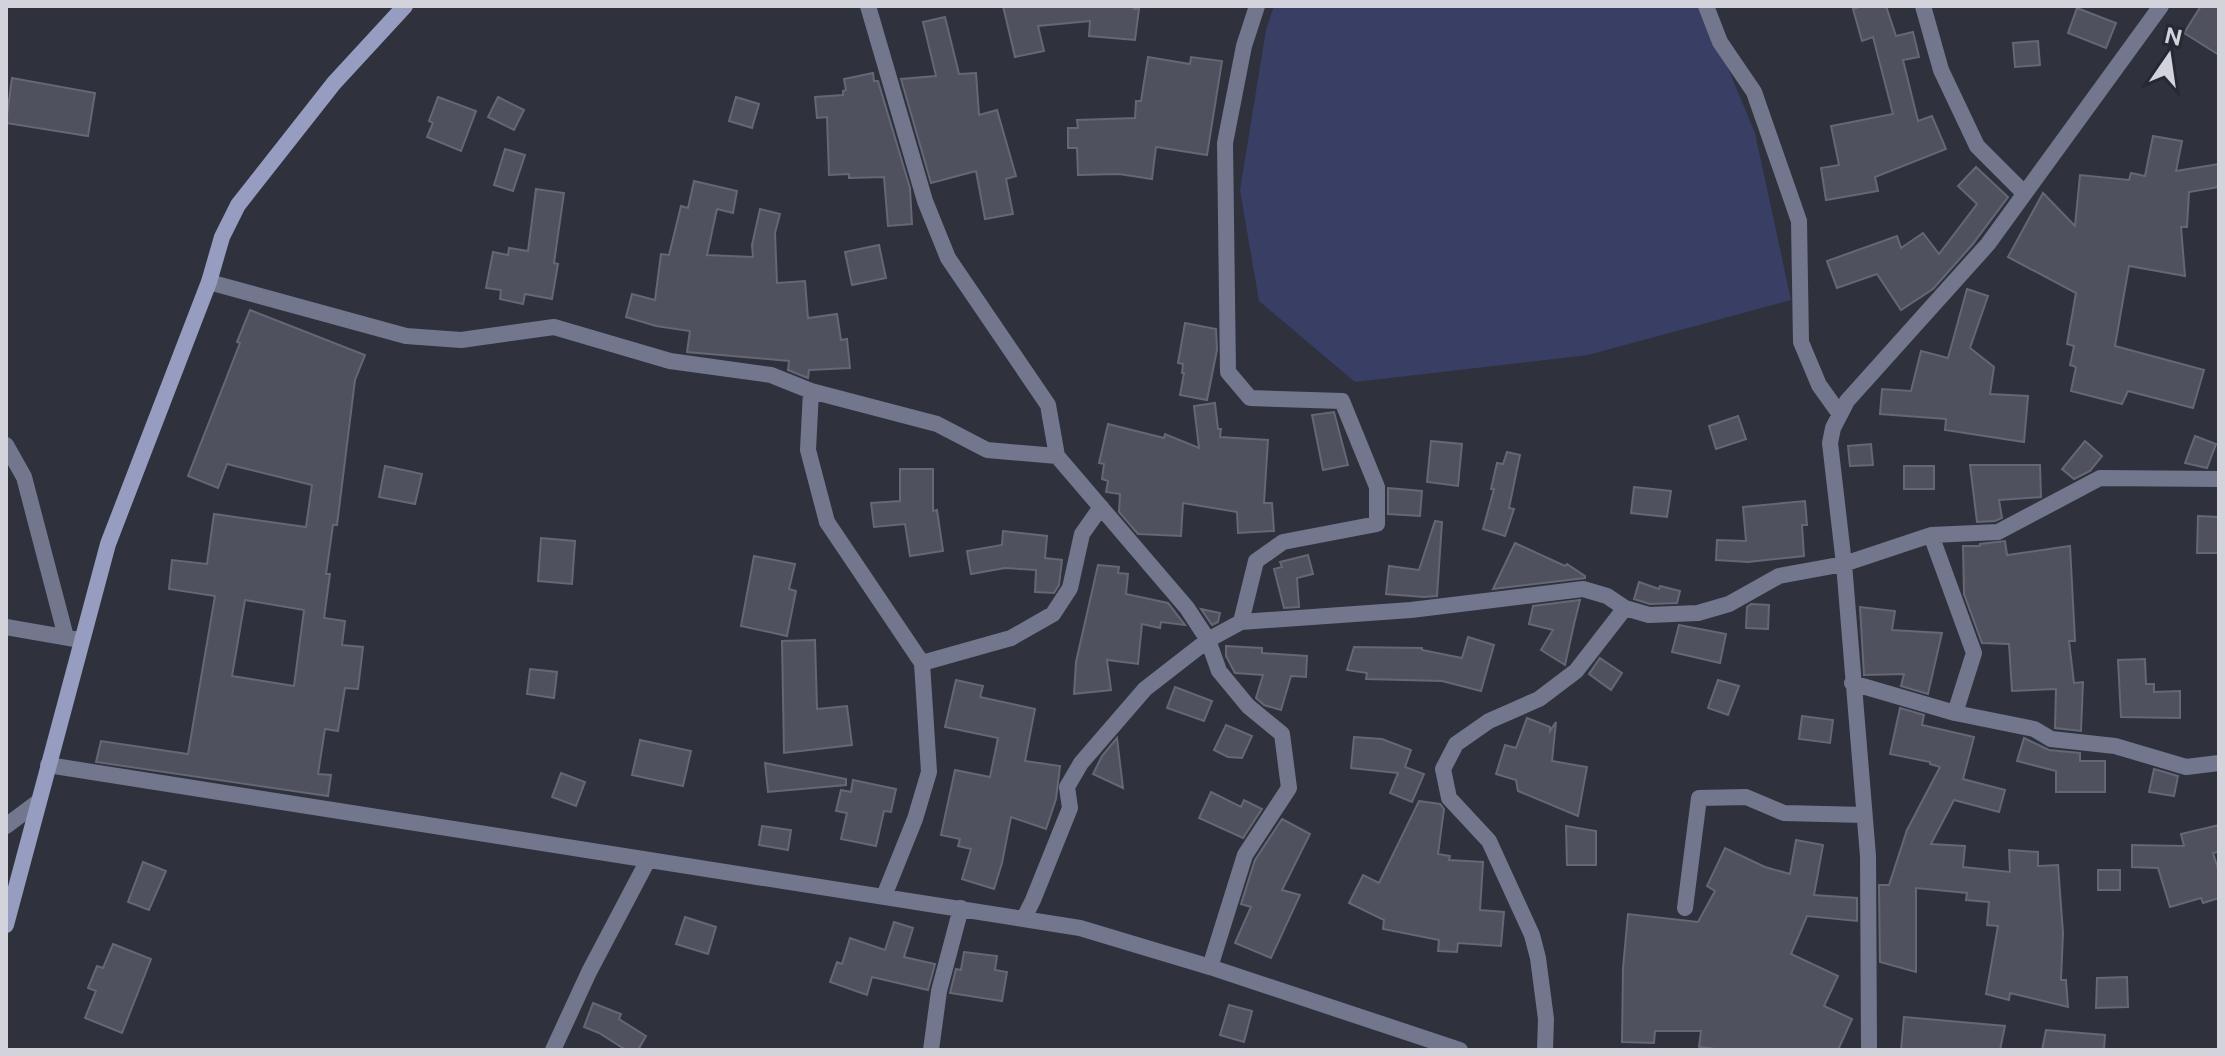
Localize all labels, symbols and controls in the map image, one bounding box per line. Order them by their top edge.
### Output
north arrow [2129,16,2209,96]
text: N [2162,22,2185,51]

